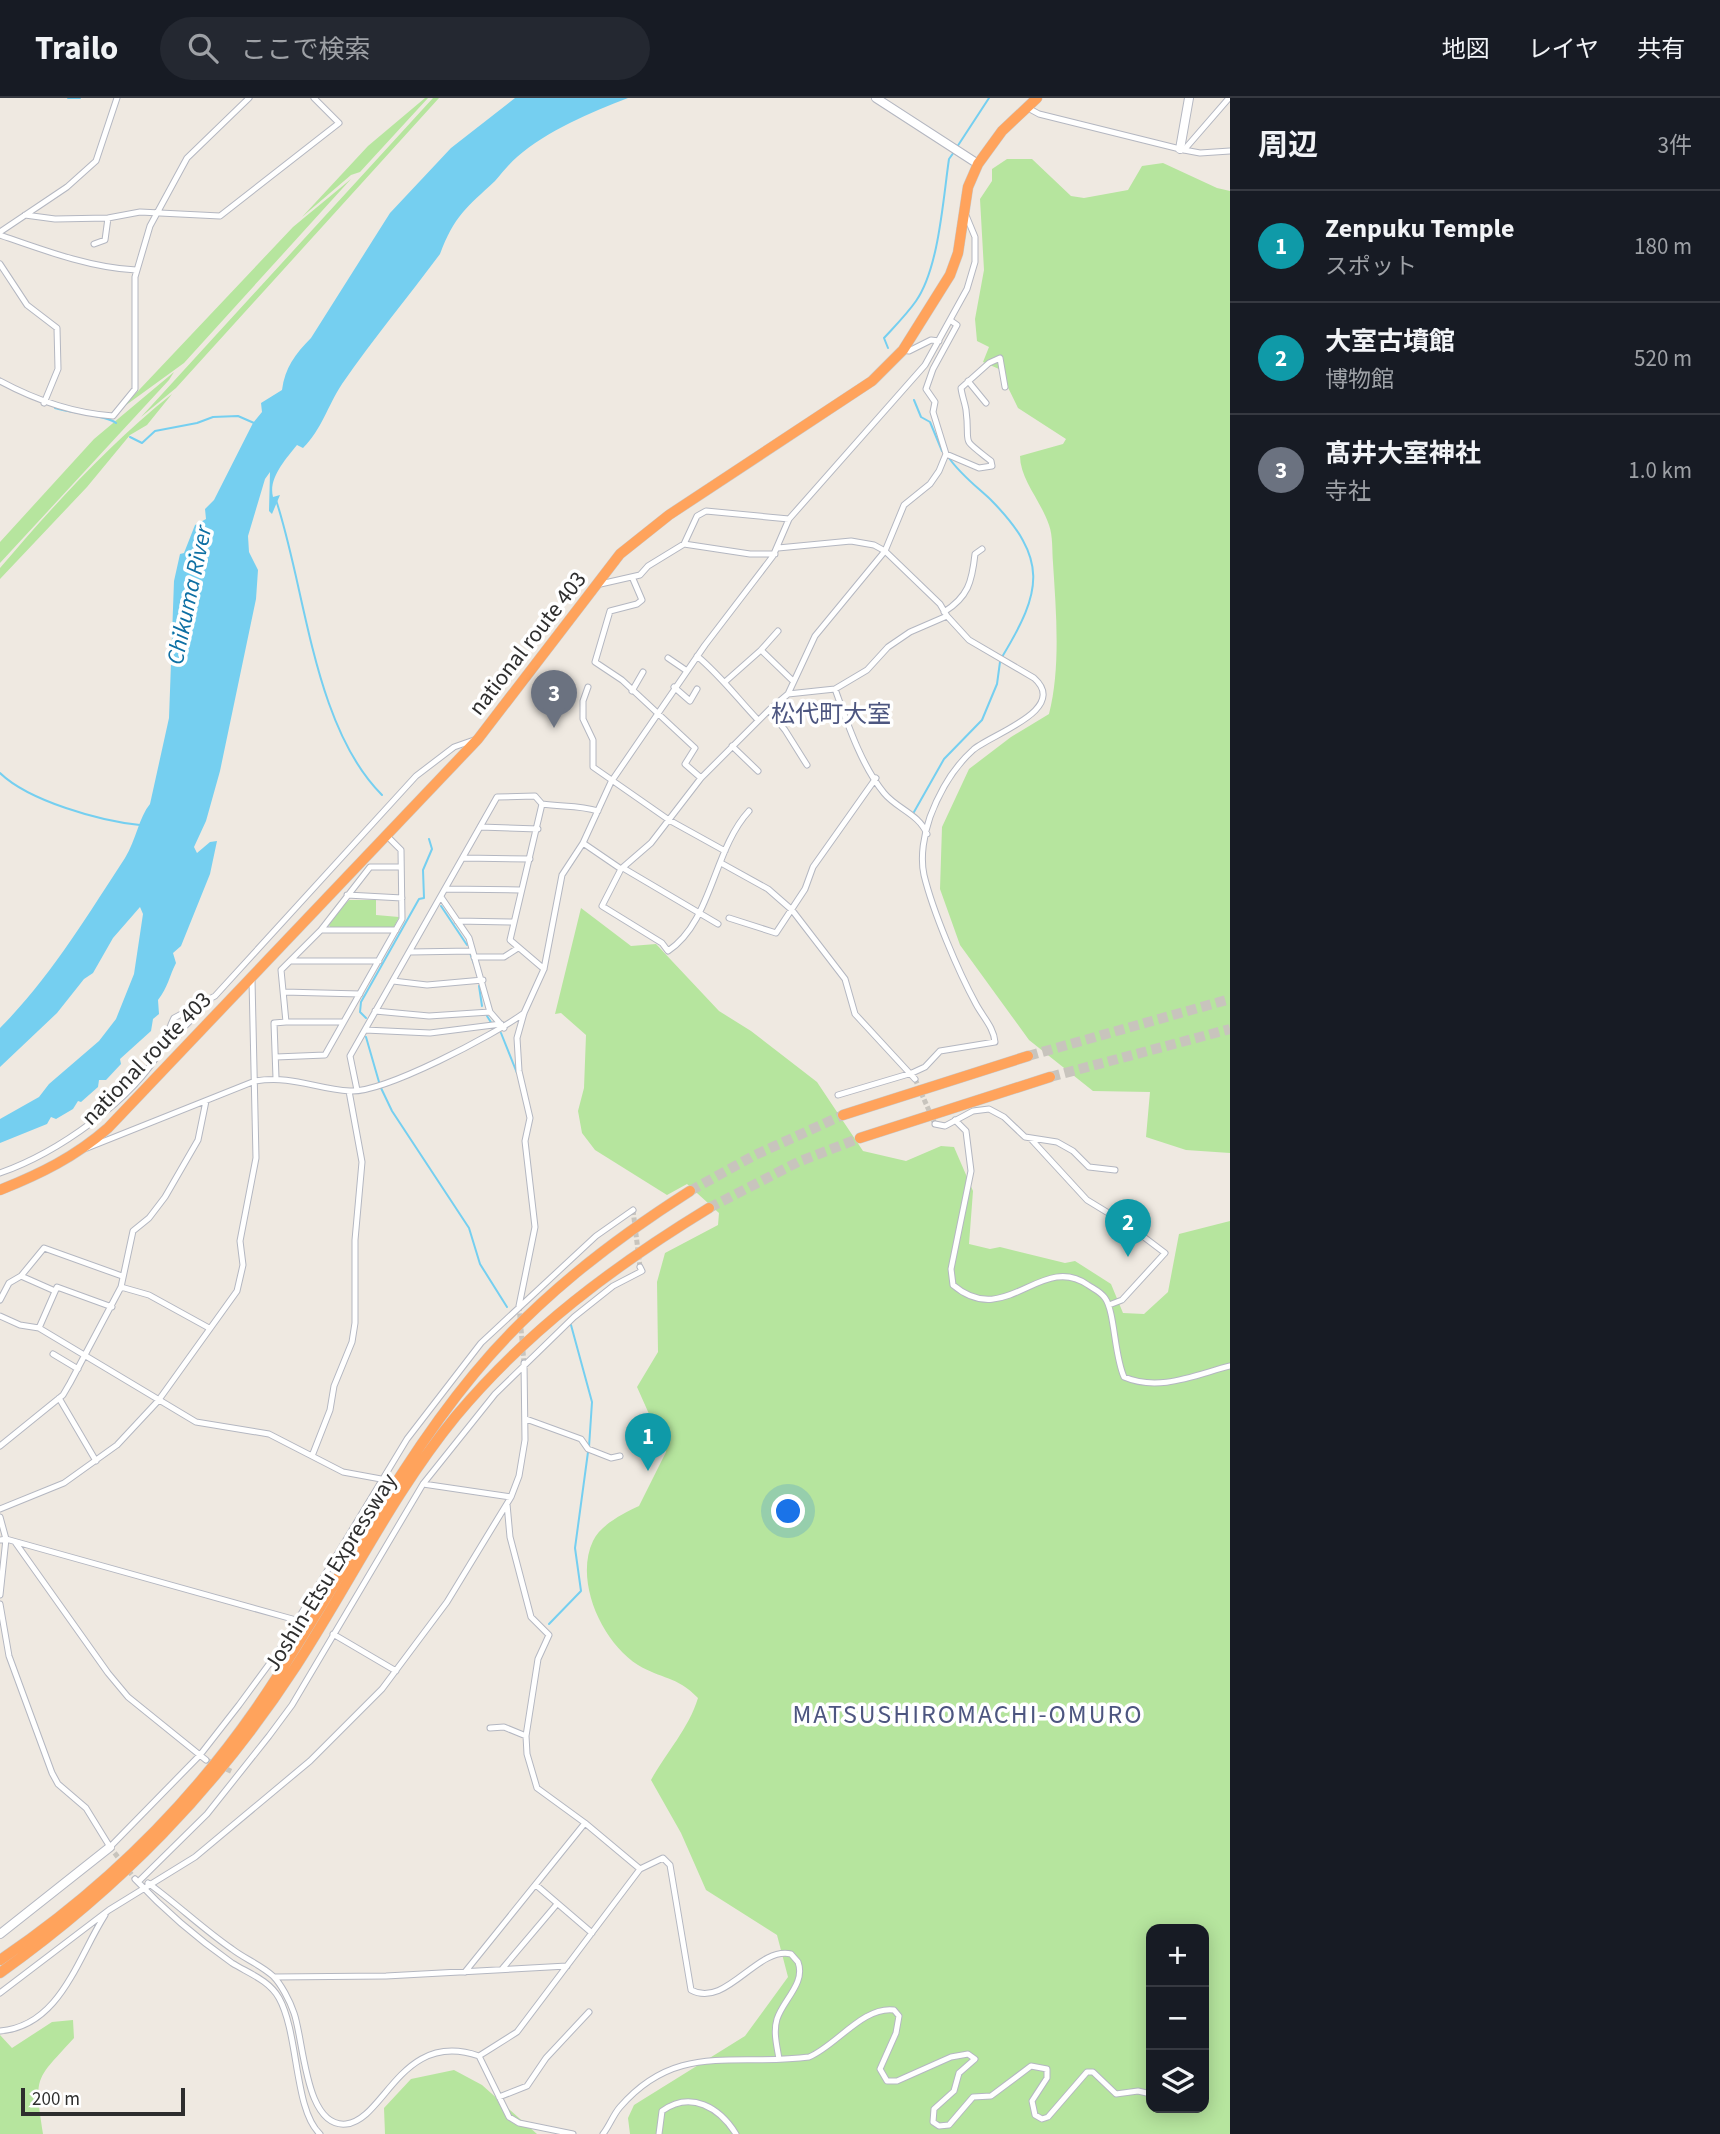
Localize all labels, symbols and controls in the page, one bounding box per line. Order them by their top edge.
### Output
search box [160,17,650,80]
text: Trailo [35,25,118,72]
icon: search [184,29,222,67]
text: ここで検索 [240,31,370,68]
text: 地図 [1442,32,1490,67]
text: レイヤ [1528,32,1599,67]
text: 共有 [1637,32,1685,67]
text: 周辺 [1258,124,1318,167]
text: 3件 [1658,129,1692,162]
text: Zenpuku Temple [1325,210,1515,247]
text: 1 [1275,230,1287,263]
text: 180 m [1634,230,1692,263]
text: スポット [1325,250,1417,283]
text: 大室古墳館 [1325,323,1455,360]
text: 2 [1275,342,1287,375]
text: 520 m [1634,342,1692,375]
text: 博物館 [1325,363,1394,396]
text: 髙井大室神社 [1325,435,1481,472]
text: 3 [1275,454,1287,487]
text: 1.0 km [1628,454,1692,487]
text: 寺社 [1325,475,1371,508]
water label: Chikuma River [158,521,222,668]
street label: national route 403 [462,566,592,720]
pin: 3 [531,670,577,728]
district label: 松代町大室 [771,697,891,732]
street label: national route 403 [74,984,219,1133]
pin: 2 [1105,1199,1151,1257]
pin: 1 [625,1413,671,1471]
street label: Joshin-Etsu Expressway [256,1466,405,1678]
your location [771,1494,805,1528]
district label: MATSUSHIROMACHI-OMURO [792,1696,1144,1733]
map controls [1146,1924,1209,2113]
button: + [1146,1924,1209,1987]
button: − [1146,1987,1209,2050]
button: layers [1146,2050,1209,2113]
scale bar [21,2085,186,2117]
text: 200 m [32,2086,80,2113]

